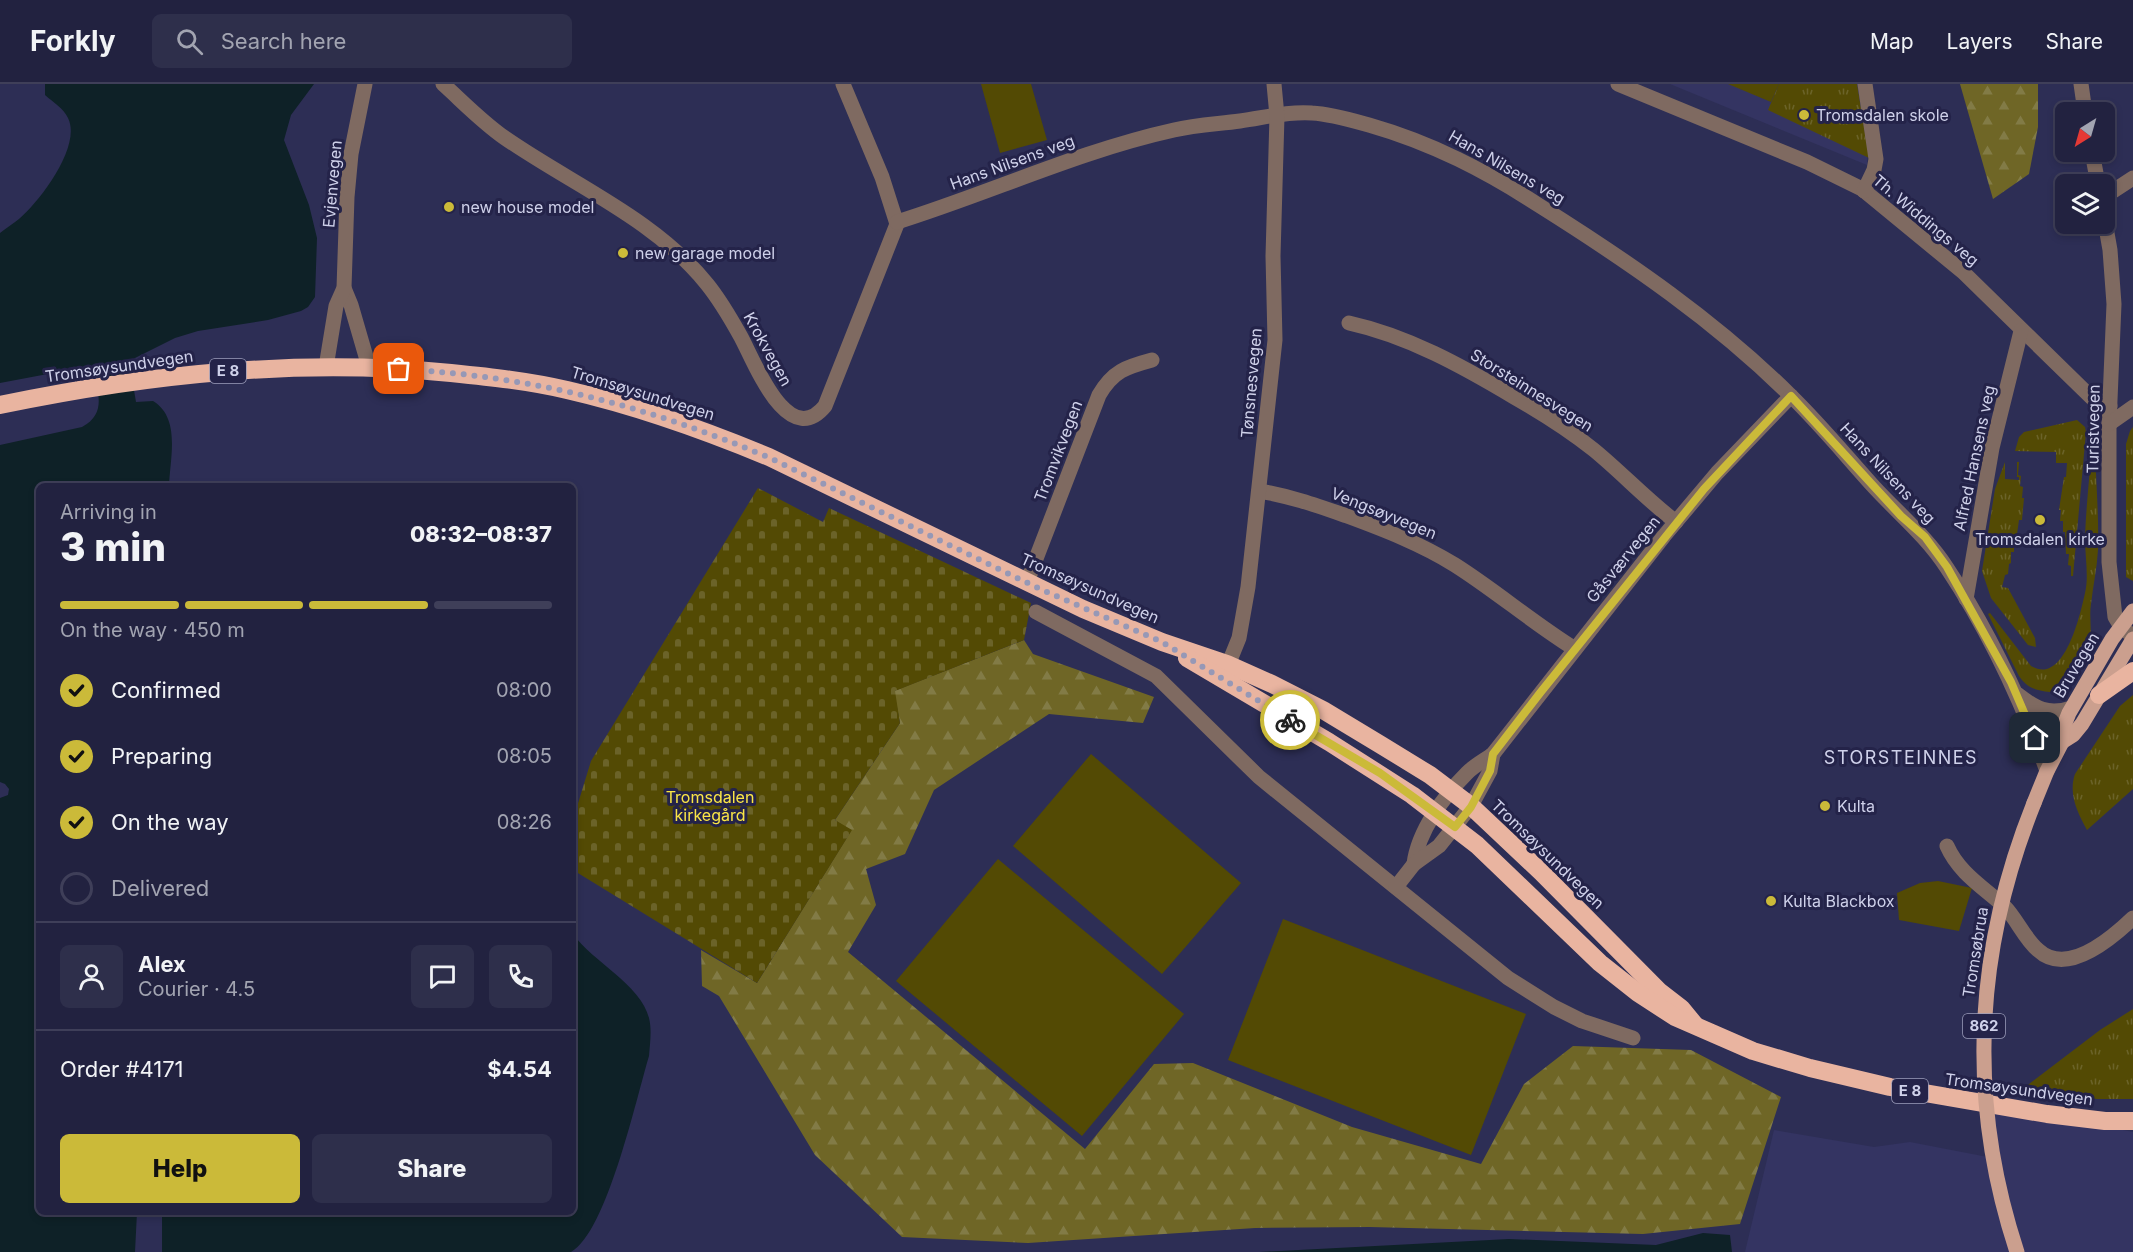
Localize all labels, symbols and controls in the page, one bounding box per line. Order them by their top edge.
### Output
search box [152,14,572,68]
text: Forkly [30,24,116,58]
icon: search [173,25,206,58]
text: Search here [221,28,346,54]
text: Map [1870,29,1914,54]
text: Layers [1947,29,2013,54]
text: Share [2046,29,2103,54]
north arrow [2055,102,2115,162]
map controls [2055,102,2115,234]
place label: Tromsdalen skole [1816,105,1949,125]
marker: Tromsdalen skole [1797,108,1811,122]
street label: Hans Nilsens veg [1445,126,1569,208]
street label: Hans Nilsens veg [947,130,1077,194]
street label: Evjenvegen [318,139,346,229]
street label: Th. Widdings veg [1869,170,1983,270]
button: layers [2055,174,2115,234]
place label: new house model [461,197,594,217]
marker: new house model [442,200,456,214]
place label: new garage model [635,243,775,263]
marker: new garage model [616,246,630,260]
street label: Krokvegen [740,309,796,389]
street label: Tønsnesvegen [1236,327,1266,439]
pin [373,343,424,394]
street label: Storsteinnesvegen [1467,344,1597,436]
street label: Tromsøysundvegen [44,346,194,386]
icon: bag [382,352,415,385]
road number: E 8 [210,359,246,383]
street label: Tromsøysundvegen [569,362,717,424]
street label: Alfred Hansens veg [1949,383,1999,533]
street label: Turistvegen [2082,384,2104,474]
street label: Tromvikvegen [1030,398,1086,504]
street label: Hans Nilsens veg [1836,418,1940,528]
street label: Vengsøyvegen [1328,483,1440,543]
text: Arriving in [60,500,157,524]
street label: Gåsværvegen [1582,512,1664,606]
marker: Tromsdalen kirke [2033,513,2047,527]
text: 08:32–08:37 [410,521,552,547]
text: 3 min [60,523,166,570]
place label: Tromsdalen kirke [1975,529,2105,549]
street label: Tromsøysundvegen [1018,548,1162,628]
text: On the way · 450 m [60,618,245,642]
street label: Bruvegen [2049,629,2103,701]
icon: check [60,674,93,707]
text: Confirmed [111,677,221,703]
text: 08:00 [496,678,552,702]
courier [1260,690,1320,750]
icon: bike [1274,704,1307,737]
pin [2009,712,2060,763]
icon: home [2018,721,2051,754]
icon: check [60,740,93,773]
text: Preparing [111,743,212,769]
text: 08:05 [496,744,552,768]
district label: STORSTEINNES [1824,747,1978,768]
park label: Tromsdalen kirkegård [666,787,754,825]
street label: Tromsøysundvegen [1487,795,1609,913]
place label: Kulta [1837,796,1875,816]
marker: Kulta [1818,799,1832,813]
icon: check [60,806,93,839]
text: On the way [111,809,229,835]
text: 08:26 [497,810,552,834]
text: Delivered [111,875,209,901]
place label: Kulta Blackbox [1783,891,1895,911]
marker: Kulta Blackbox [1764,894,1778,908]
street label: Tromsøbrua [1958,905,1992,999]
button: person [60,945,123,1008]
button: chat [411,945,474,1008]
button: phone [489,945,552,1008]
text: Alex [138,951,186,977]
text: Courier · 4.5 [138,977,255,1001]
road number: 862 [1963,1014,2005,1038]
text: Order #4171 [60,1056,184,1082]
text: $4.54 [487,1056,552,1082]
street label: Tromsøysundvegen [1944,1069,2094,1109]
road number: E 8 [1892,1079,1928,1103]
button: Help [60,1134,300,1203]
button: Share [312,1134,552,1203]

